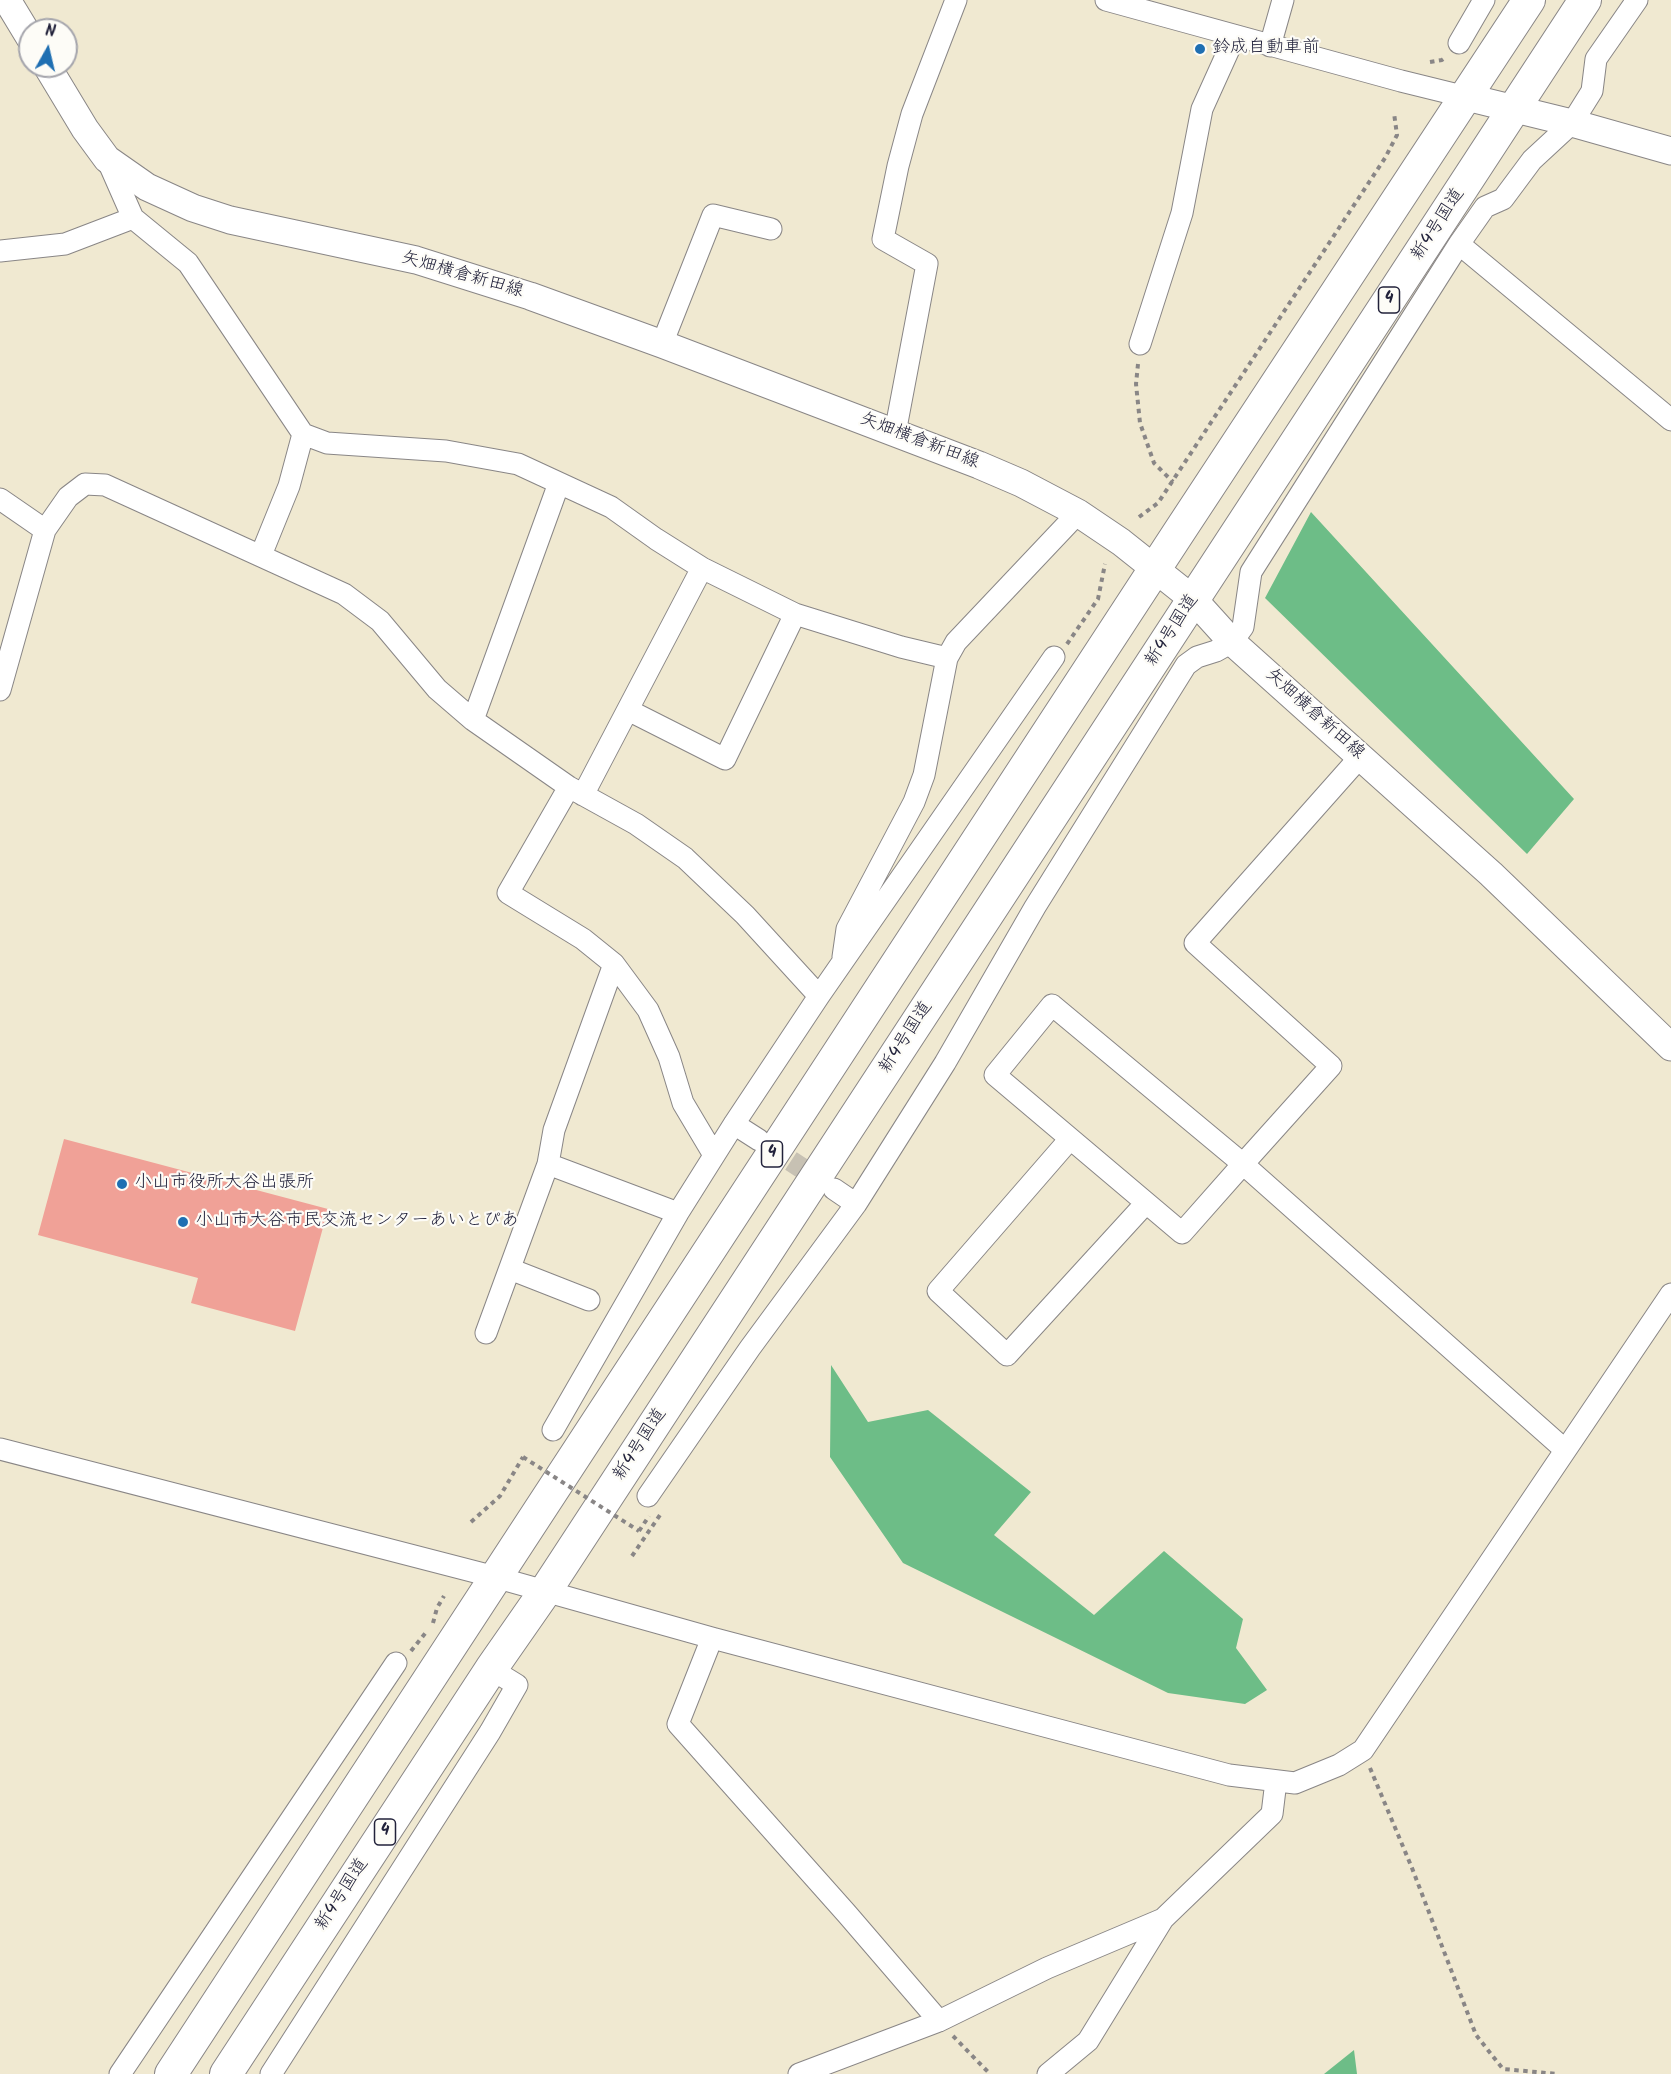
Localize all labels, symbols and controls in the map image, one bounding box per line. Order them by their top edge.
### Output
north arrow [18,18,78,78]
text: N [44,19,57,45]
place label: 鈴成自動車前 [1212,38,1320,60]
marker: 鈴成自動車前 [1193,42,1207,56]
street label: 新4号国道 [1408,185,1470,265]
street label: 矢畑横倉新田線 [398,248,526,304]
road number: 4 [1378,287,1400,313]
street label: 矢畑横倉新田線 [856,409,982,475]
street label: 新4号国道 [1142,591,1204,671]
street label: 矢畑横倉新田線 [1260,665,1368,765]
street label: 新4号国道 [876,998,938,1078]
road number: 4 [762,1141,782,1167]
place label: 小山市役所大谷出張所 [134,1173,314,1195]
marker: 小山市役所大谷出張所 [115,1177,129,1191]
place label: 小山市大谷市民交流センターあいとぴあ [195,1211,519,1233]
marker: 小山市大谷市民交流センターあいとぴあ [176,1215,190,1229]
street label: 新4号国道 [610,1405,672,1485]
road number: 4 [374,1819,396,1845]
street label: 新4号国道 [312,1855,374,1935]

